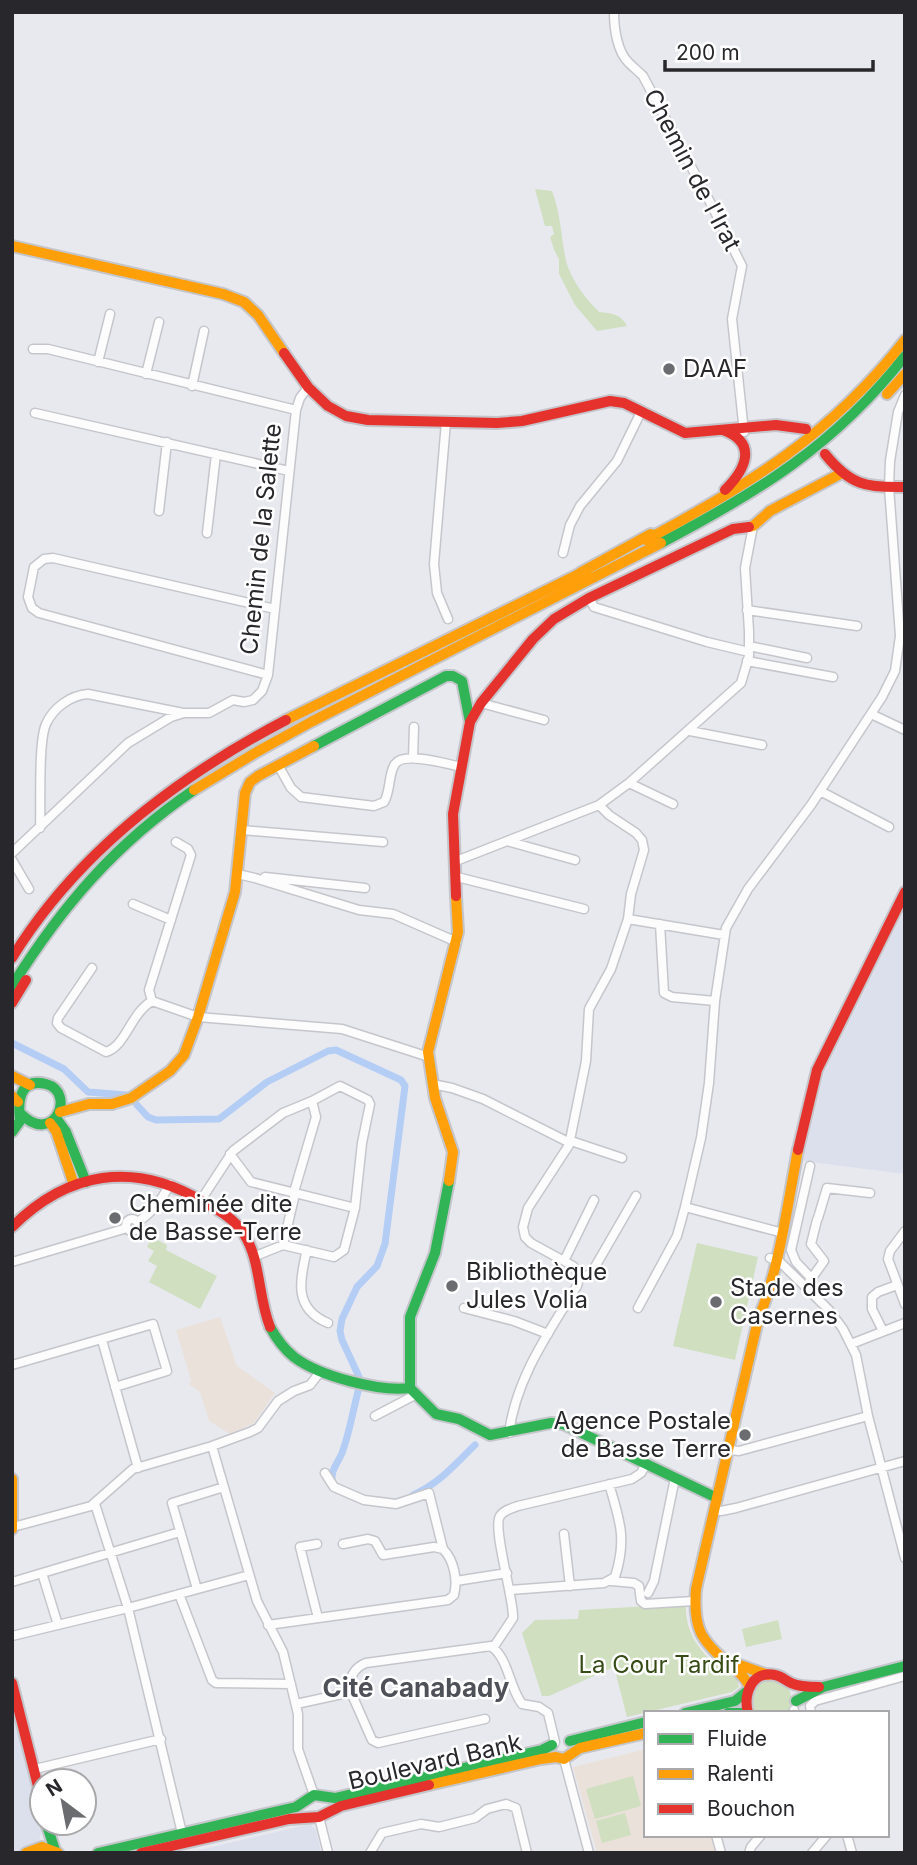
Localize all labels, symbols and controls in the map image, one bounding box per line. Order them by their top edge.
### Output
scale bar [665,28,873,72]
text: 200 m [676,40,740,65]
street label: Chemin de l'Irat [638,84,747,256]
place label: DAAF [683,354,747,383]
marker: DAAF [661,361,677,377]
street label: Chemin de la Salette [234,422,287,656]
place label: Cheminée dite de Basse-Terre [129,1189,302,1246]
marker: Cheminée dite de Basse-Terre [107,1210,123,1226]
place label: Bibliothèque Jules Volia [466,1257,607,1314]
place label: Stade des Casernes [730,1273,844,1330]
marker: Bibliothèque Jules Volia [444,1278,460,1294]
marker: Stade des Casernes [708,1294,724,1310]
place label: Agence Postale de Basse Terre [554,1406,731,1463]
marker: Agence Postale de Basse Terre [737,1427,753,1443]
park label: La Cour Tardif [579,1650,740,1679]
district label: Cité Canabady [323,1672,510,1703]
legend [644,1711,889,1837]
text: Fluide [707,1726,767,1751]
street label: Boulevard Bank [345,1727,524,1796]
text: Ralenti [707,1761,774,1786]
north arrow [28,1767,98,1837]
text: N [42,1774,66,1802]
text: Bouchon [707,1796,795,1821]

